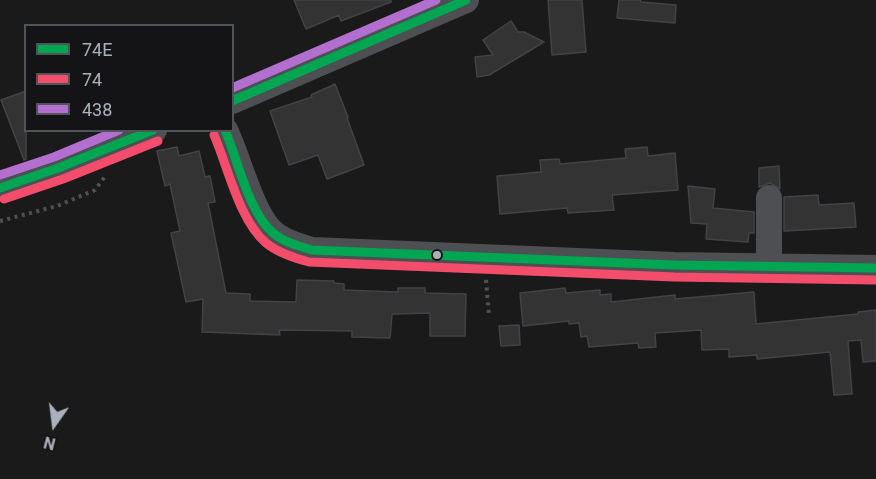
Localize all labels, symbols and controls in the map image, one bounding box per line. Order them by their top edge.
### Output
legend [24,24,234,132]
text: 74E [82,39,112,60]
text: 74 [82,69,102,90]
text: 438 [82,99,112,120]
unlabelled marker [431,249,443,261]
north arrow [24,395,84,455]
text: N [42,432,57,454]

